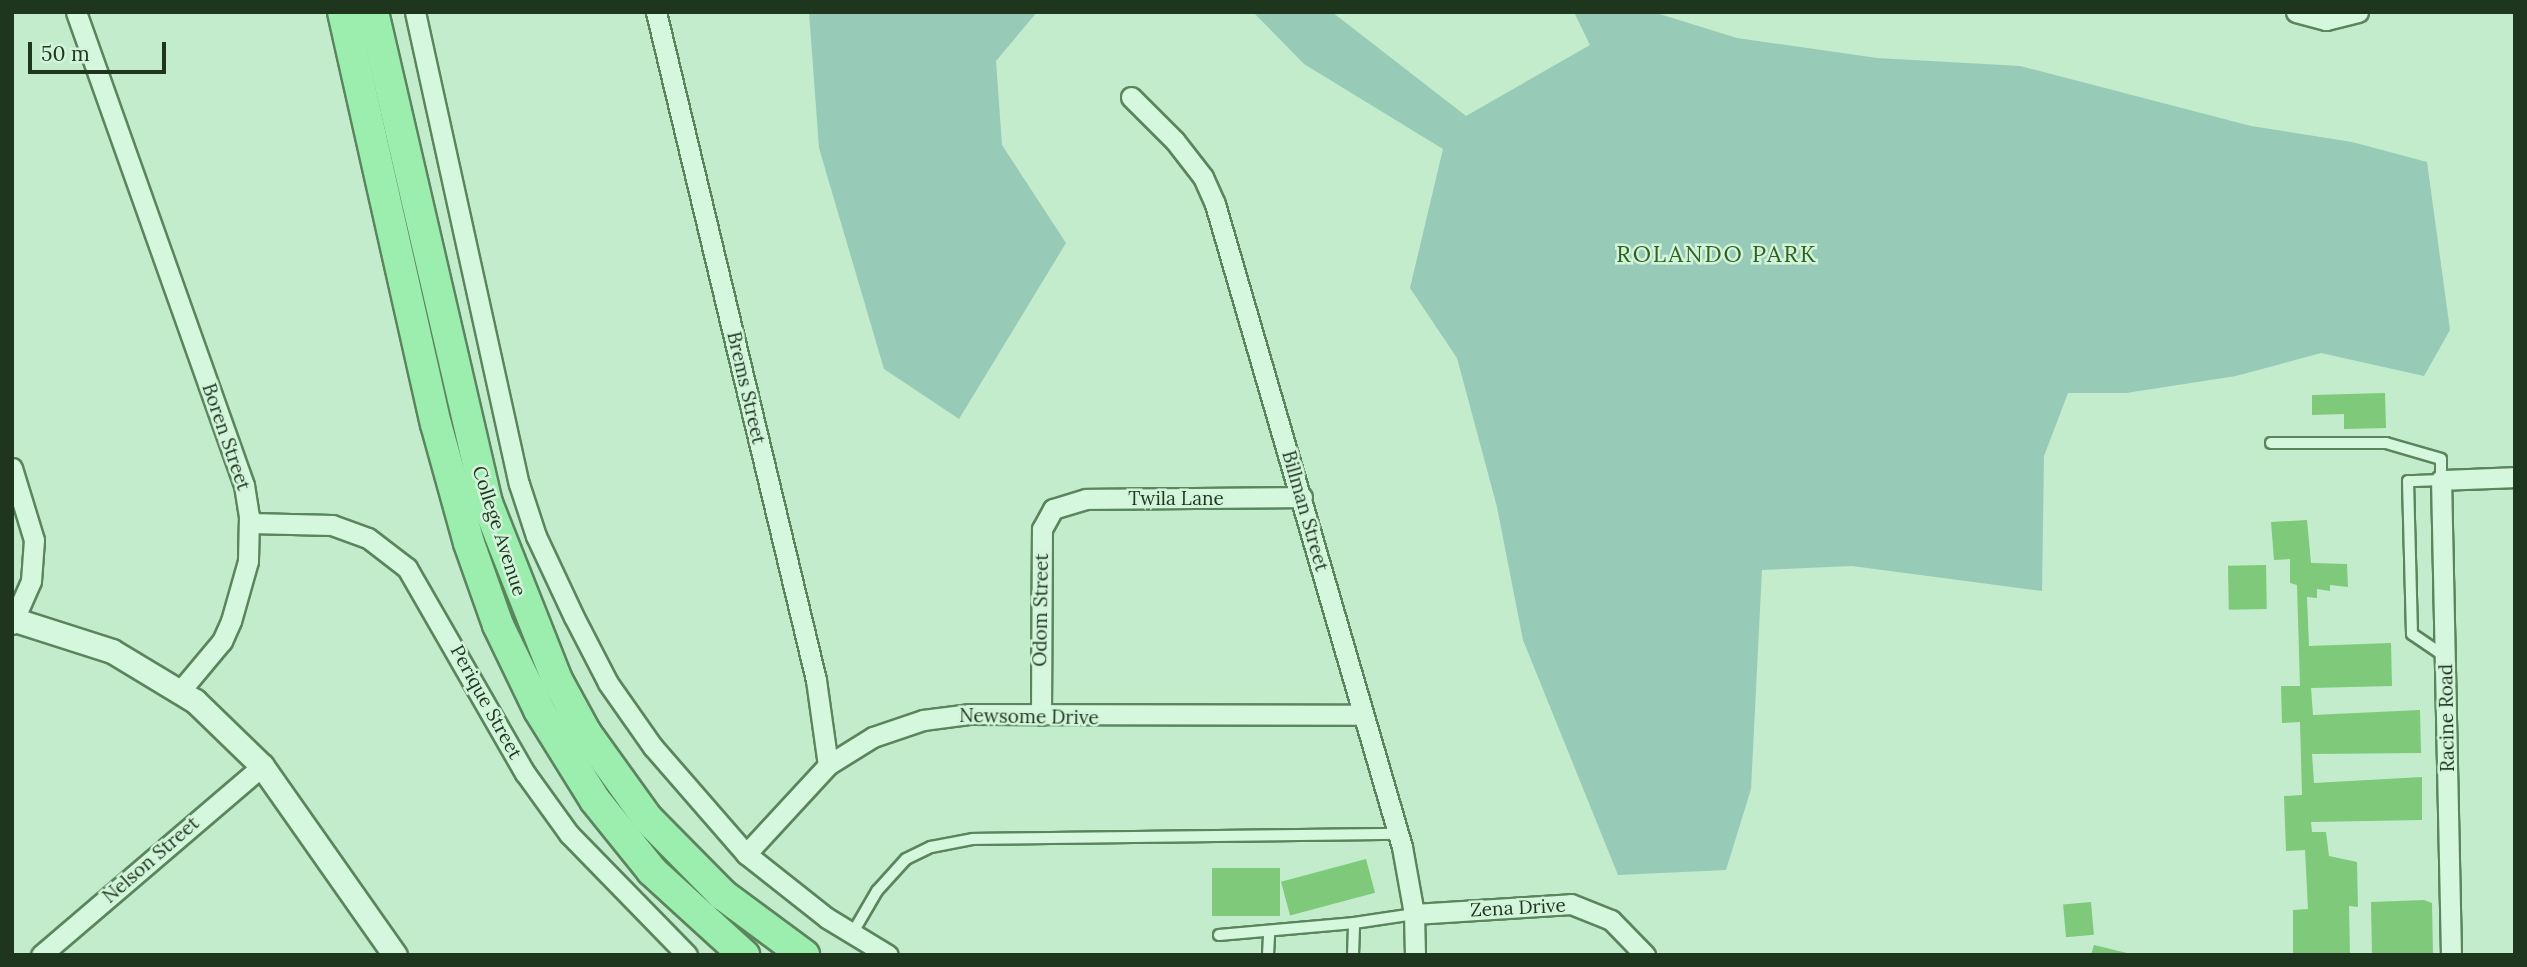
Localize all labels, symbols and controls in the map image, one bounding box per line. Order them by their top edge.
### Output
scale bar [32,28,170,72]
text: 50 m [41,40,90,67]
district label: ROLANDO PARK [1618,240,1816,268]
street label: Brems Street [722,330,770,446]
street label: Boren Street [197,380,255,494]
street label: Billman Street [1277,448,1333,574]
street label: College Avenue [467,463,531,599]
street label: Twila Lane [1128,488,1224,510]
street label: Odom Street [1029,553,1053,667]
street label: Perique Street [445,641,527,763]
street label: Racine Road [2435,664,2459,772]
street label: Newsome Drive [959,704,1099,730]
street label: Nelson Street [98,812,204,908]
street label: Zena Drive [1470,894,1566,922]

